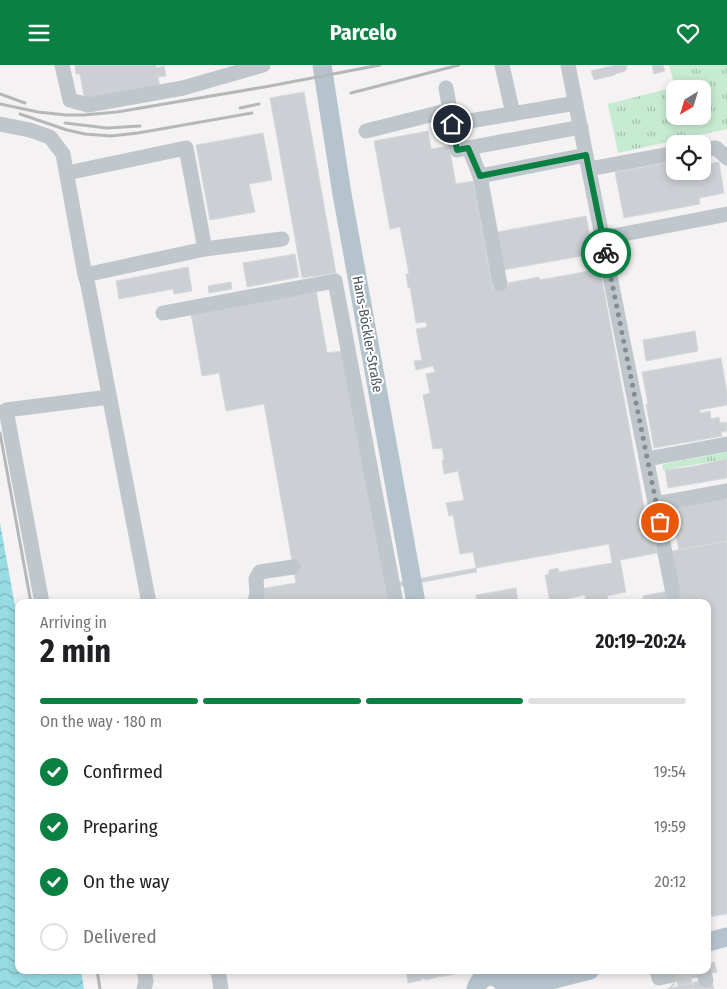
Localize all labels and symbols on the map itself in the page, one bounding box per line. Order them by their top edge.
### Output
north arrow [666,80,711,125]
pin [431,103,473,145]
courier [581,228,631,278]
street label: Hans-Böckler-Straße [349,274,386,394]
pin [639,501,681,543]

